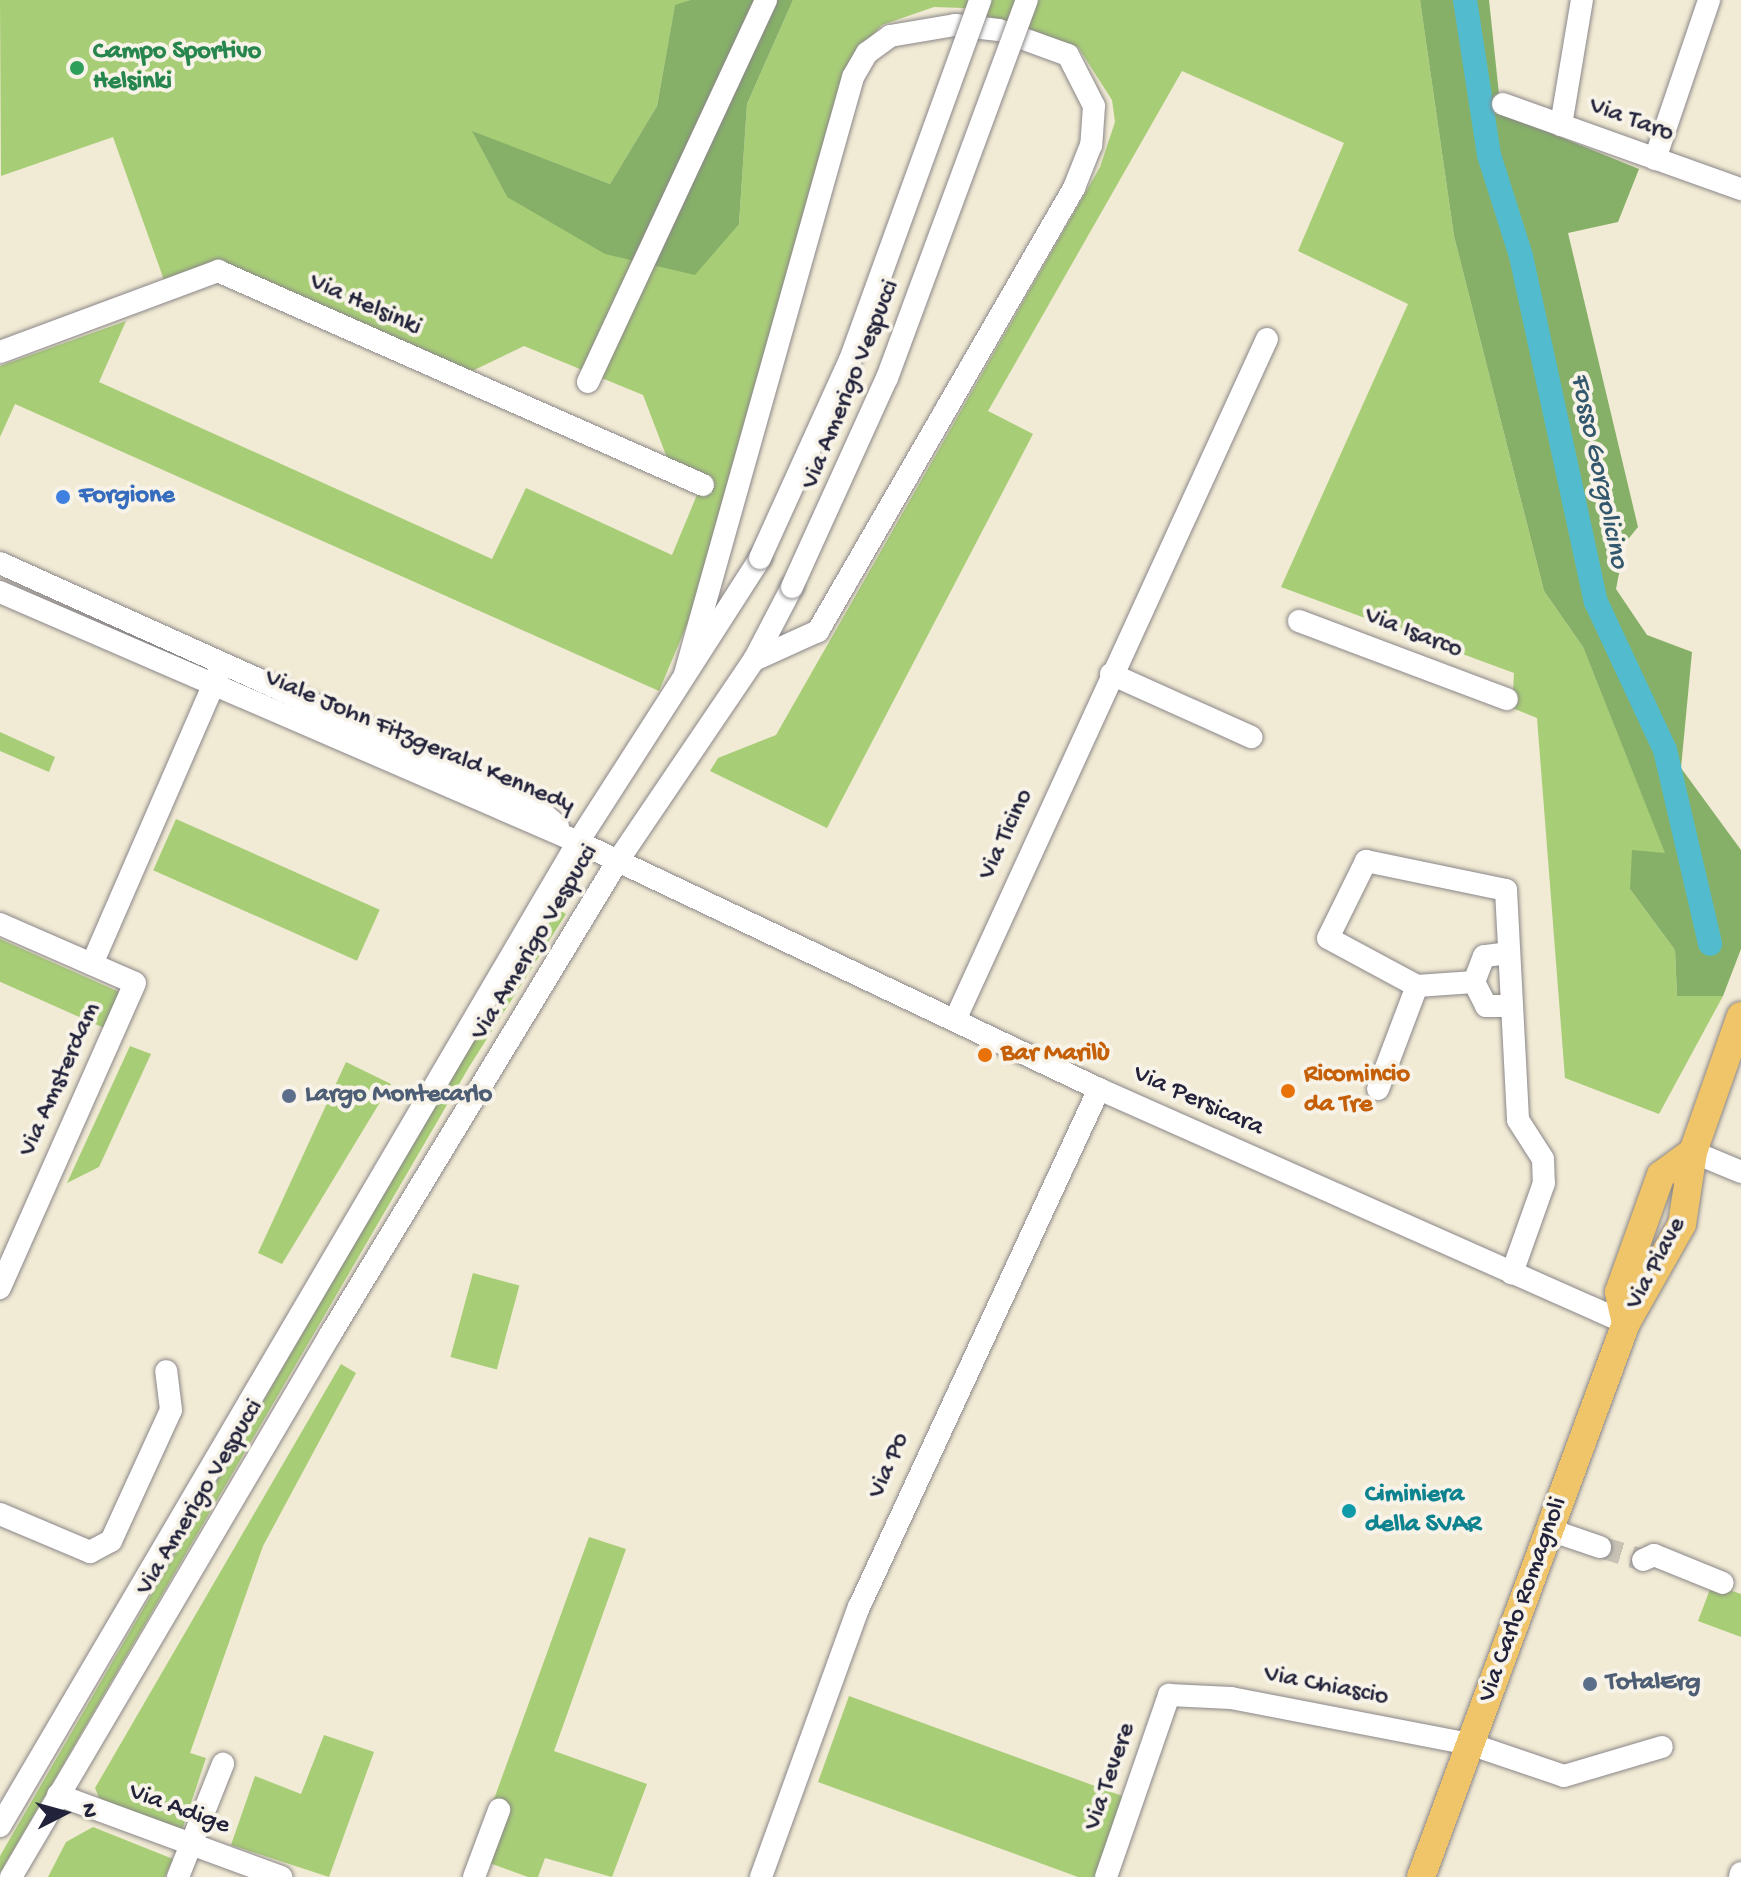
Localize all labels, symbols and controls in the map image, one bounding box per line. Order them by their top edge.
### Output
place label: Campo Sportivo Helsinki [93,37,261,98]
marker: Campo Sportivo Helsinki [68,59,86,77]
street label: Via Taro [1584,91,1678,151]
street label: Via Helsinki [304,267,426,345]
street label: Via Amerigo Vespucci [796,276,908,494]
water label: Fosso Gorgolicino [1561,370,1635,572]
place label: Forgione [79,481,175,513]
marker: Forgione [54,488,72,506]
street label: Via Isarco [1360,601,1466,667]
street label: Viale John Fitzgerald Kennedy [259,663,579,823]
street label: Via Ticino [972,785,1042,885]
street label: Via Amerigo Vespucci [465,839,607,1047]
street label: Via Amsterdam [13,998,109,1162]
place label: Bar Marilù [1001,1039,1109,1071]
marker: Bar Marilù [976,1046,994,1064]
street label: Via Persicara [1128,1059,1268,1145]
place label: Ricomincio da Tre [1304,1060,1410,1122]
place label: Largo Montecarlo [305,1080,492,1112]
marker: Ricomincio da Tre [1279,1082,1297,1100]
marker: Largo Montecarlo [280,1087,298,1105]
street label: Via Piave [1620,1213,1694,1315]
street label: Via Amerigo Vespucci [130,1394,272,1602]
street label: Via Po [862,1428,918,1504]
place label: Ciminiera della SVAR [1365,1480,1481,1542]
street label: Via Carlo Romagnoli [1472,1493,1576,1707]
marker: Ciminiera della SVAR [1340,1502,1358,1520]
street label: Via Chiascio [1261,1660,1391,1714]
place label: TotalErg [1606,1668,1700,1700]
marker: TotalErg [1581,1675,1599,1693]
street label: Via Tevere [1078,1719,1144,1835]
north arrow [24,1773,104,1853]
street label: Via Adige [124,1777,234,1843]
text: N [74,1802,102,1819]

